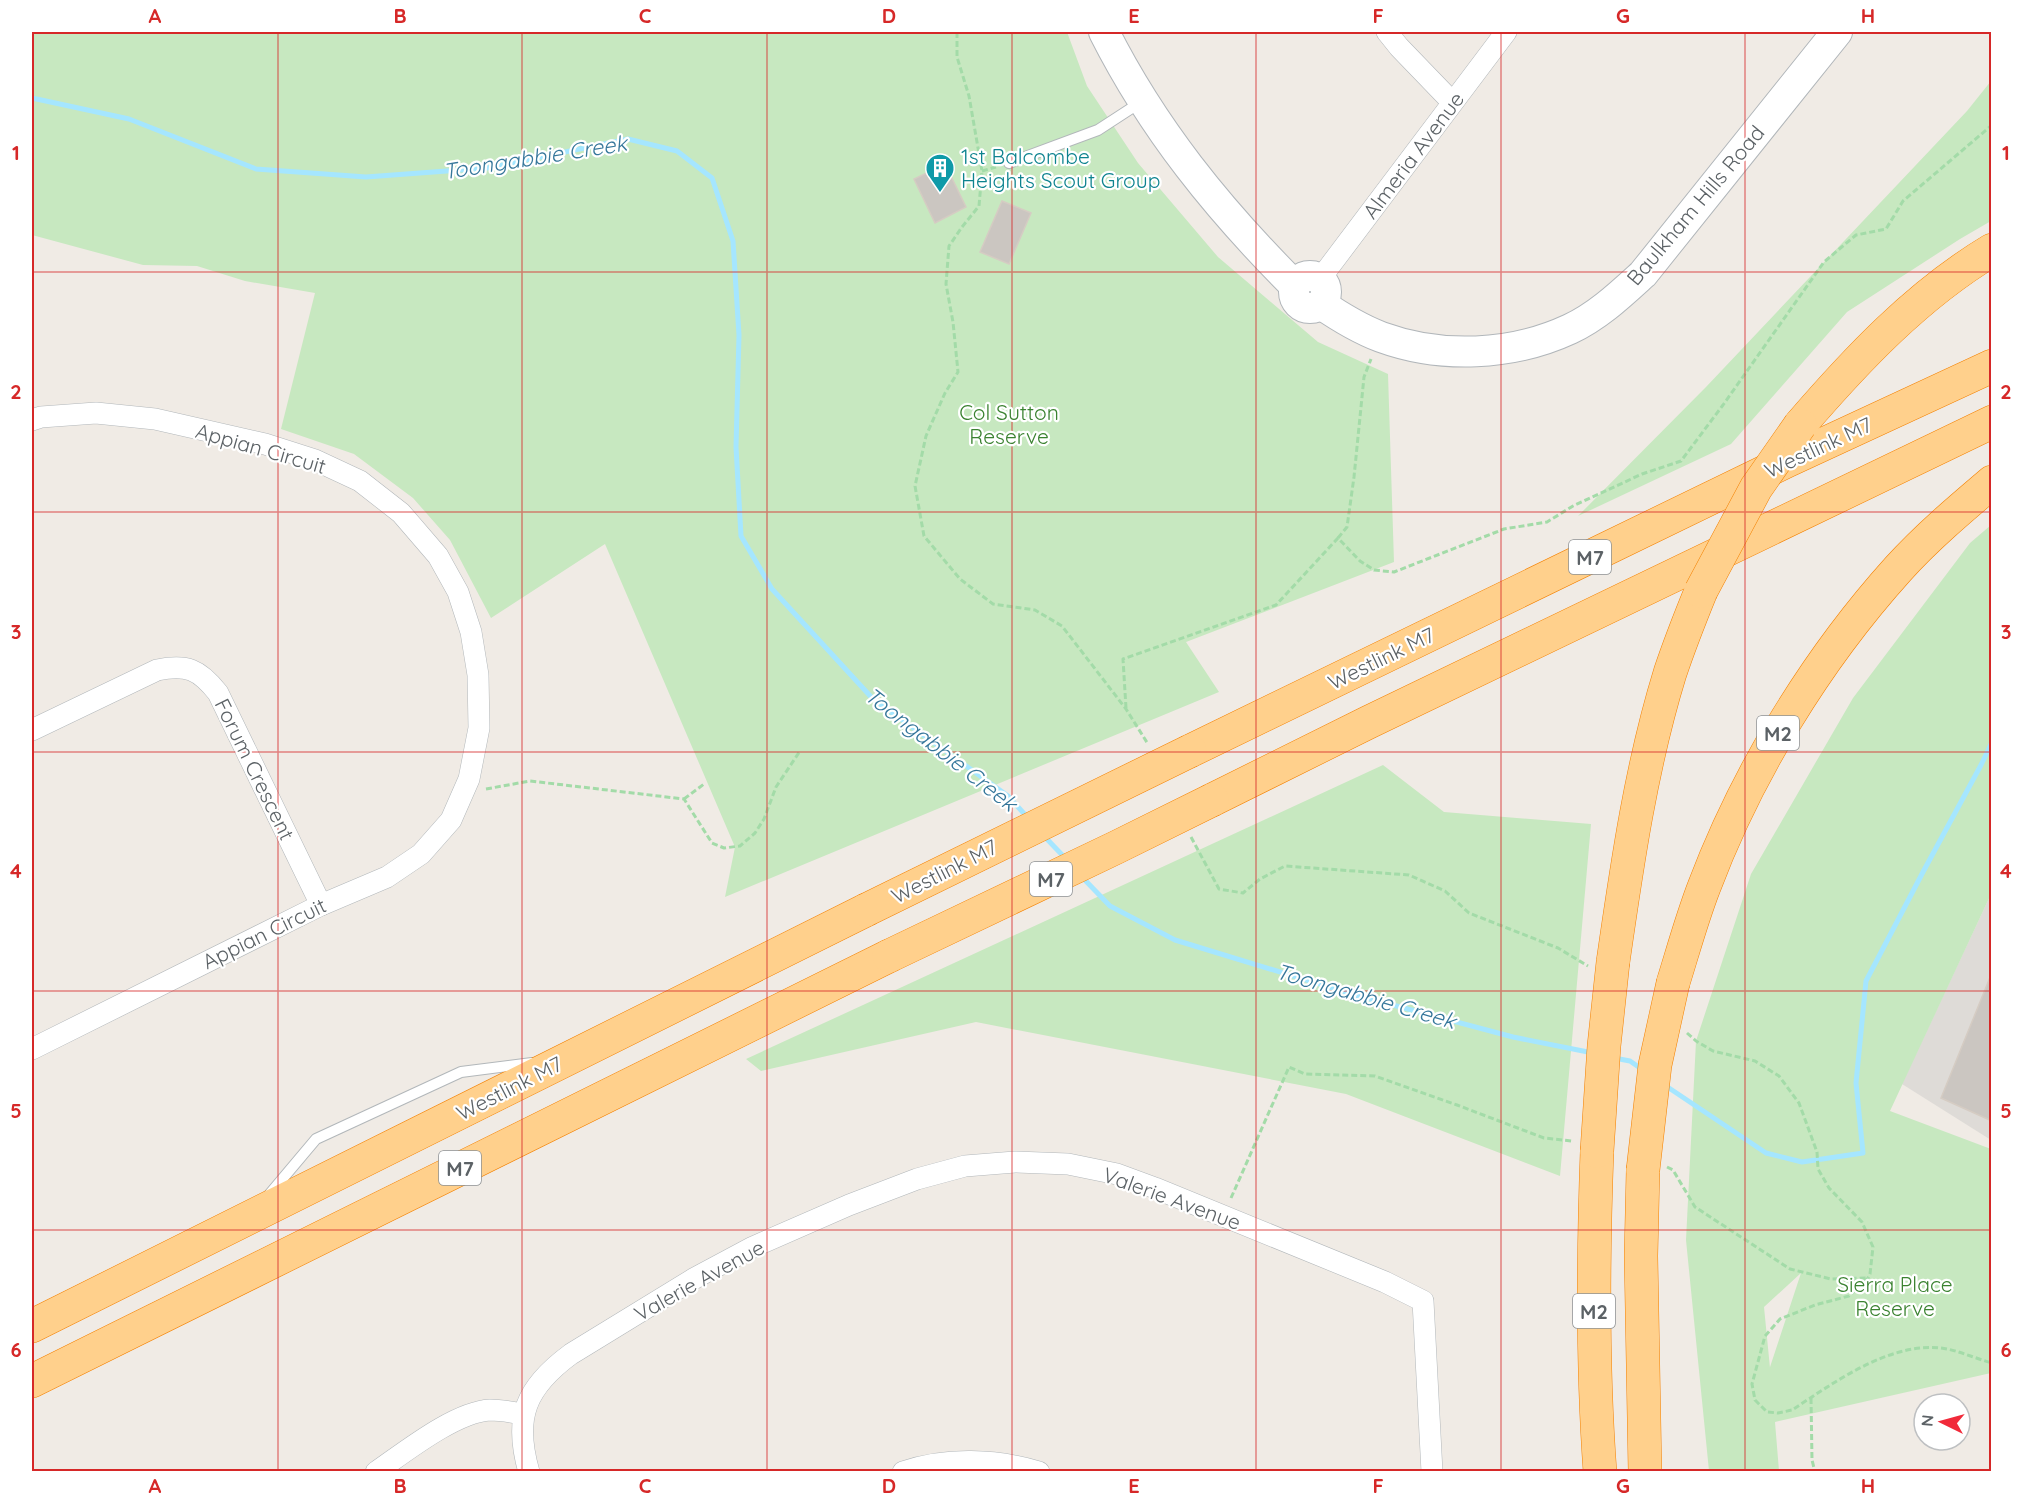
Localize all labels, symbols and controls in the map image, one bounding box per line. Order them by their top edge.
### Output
text: A [149,3,162,28]
text: B [393,3,407,28]
text: C [639,3,652,28]
text: D [882,3,896,28]
text: E [1128,3,1140,28]
text: F [1372,3,1384,28]
text: G [1616,3,1630,28]
text: H [1861,3,1875,28]
street label: Almeria Avenue [1357,86,1469,224]
street label: Baulkham Hills Road [1621,120,1769,290]
water label: Toongabbie Creek [441,128,631,185]
text: 1 [12,140,20,165]
text: 1 [2002,140,2010,165]
place label: 1st Balcombe Heights Scout Group [961,143,1160,193]
building icon: 1st Balcombe Heights Scout Group [924,152,956,194]
text: 2 [10,379,22,404]
text: 2 [2000,379,2012,404]
park label: Col Sutton Reserve [959,399,1059,449]
street label: Westlink M7 [1760,411,1876,483]
street label: Appian Circuit [193,417,329,479]
road number: M7 [1569,540,1611,574]
text: 3 [11,619,21,644]
text: 3 [2001,619,2011,644]
street label: Westlink M7 [1323,621,1439,695]
water label: Toongabbie Creek [859,681,1025,819]
street label: Forum Crescent [210,694,300,844]
road number: M2 [1757,716,1799,750]
street label: Westlink M7 [887,833,1002,909]
text: 4 [10,858,22,883]
text: 4 [2000,858,2012,883]
road number: M7 [1030,862,1072,896]
street label: Appian Circuit [198,892,330,974]
water label: Toongabbie Creek [1273,957,1461,1036]
street label: Westlink M7 [452,1050,567,1126]
text: 5 [10,1098,22,1123]
text: 5 [2000,1098,2012,1123]
road number: M7 [439,1151,481,1185]
street label: Valerie Avenue [1099,1161,1245,1235]
street label: Valerie Avenue [629,1234,769,1326]
park label: Sierra Place Reserve [1837,1271,1953,1321]
road number: M2 [1573,1294,1615,1328]
text: 6 [10,1337,22,1362]
text: 6 [2000,1337,2012,1362]
north arrow [1912,1392,1972,1452]
text: N [1917,1414,1938,1427]
text: A [149,1473,162,1498]
text: B [393,1473,407,1498]
text: C [639,1473,652,1498]
text: D [882,1473,896,1498]
text: E [1128,1473,1140,1498]
text: F [1372,1473,1384,1498]
text: G [1616,1473,1630,1498]
text: H [1861,1473,1875,1498]

